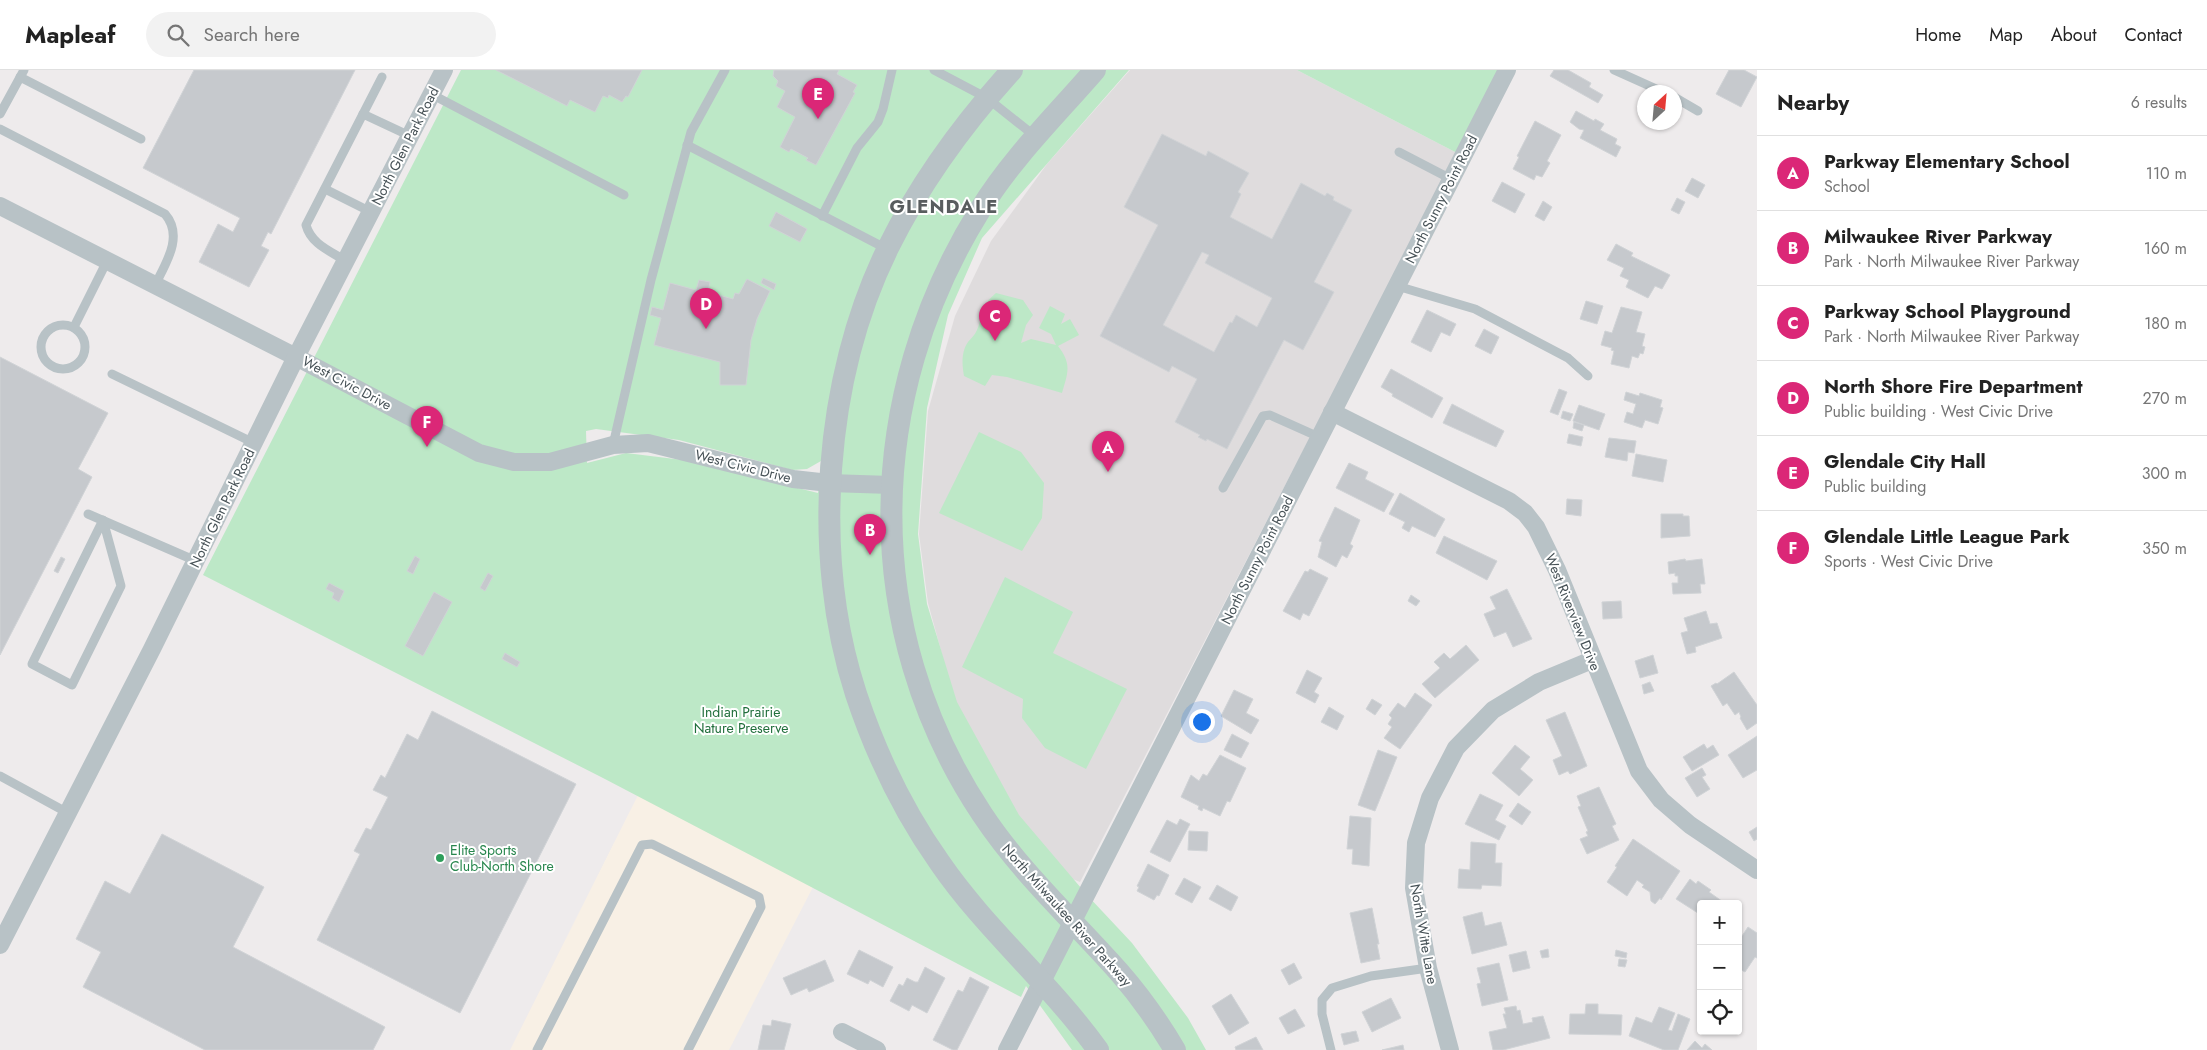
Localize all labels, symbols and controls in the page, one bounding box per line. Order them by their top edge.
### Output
search box [146,12,496,57]
text: Mapleaf [25,17,116,52]
icon: search [164,21,192,49]
text: Search here [204,21,300,48]
text: Home [1915,22,1961,48]
text: Map [1989,22,2023,48]
text: About [2051,22,2096,48]
text: Contact [2124,22,2182,48]
pin: E [802,78,834,119]
street label: North Glen Park Road [366,83,444,209]
north arrow [1637,85,1682,130]
text: Nearby [1777,88,1849,118]
text: 6 results [2131,91,2187,114]
street label: North Sunny Point Road [1400,131,1482,267]
text: Parkway Elementary School [1824,148,2070,175]
text: A [1787,162,1799,185]
text: 110 m [2146,162,2187,185]
text: School [1824,175,1870,198]
district label: GLENDALE [890,193,998,220]
text: Milwaukee River Parkway [1824,223,2052,250]
text: B [1788,237,1798,260]
text: 160 m [2144,237,2187,260]
text: Park · North Milwaukee River Parkway [1824,250,2079,273]
pin: D [690,288,722,329]
text: Parkway School Playground [1824,298,2071,325]
pin: C [979,300,1011,341]
text: C [1787,312,1799,335]
text: 180 m [2144,312,2187,335]
text: Park · North Milwaukee River Parkway [1824,325,2079,348]
street label: West Civic Drive [299,351,395,415]
text: North Shore Fire Department [1824,373,2083,400]
text: D [1787,387,1799,410]
text: 270 m [2143,387,2187,410]
text: Public building · West Civic Drive [1824,400,2053,423]
pin: F [411,406,443,447]
pin: A [1092,431,1124,472]
street label: West Civic Drive [693,444,793,488]
street label: North Glen Park Road [184,445,260,571]
text: Glendale City Hall [1824,448,1986,475]
text: E [1788,462,1798,485]
text: 300 m [2142,462,2187,485]
text: Public building [1824,475,1926,498]
street label: North Sunny Point Road [1216,492,1298,628]
pin: B [854,514,886,555]
text: Glendale Little League Park [1824,523,2070,550]
text: F [1789,537,1797,560]
text: 350 m [2142,537,2187,560]
street label: West Riverview Drive [1540,550,1606,674]
text: Sports · West Civic Drive [1824,550,1993,573]
park label: Indian Prairie Nature Preserve [694,702,788,738]
your location [1189,709,1215,735]
street label: North Milwaukee River Parkway [997,839,1137,991]
place label: Elite Sports Club-North Shore [450,840,554,876]
marker: Elite Sports Club-North Shore [434,852,446,864]
street label: North Witte Lane [1405,882,1443,986]
map controls [1697,900,1742,1035]
button: + [1697,900,1742,945]
button: − [1697,945,1742,990]
button: locate [1697,990,1742,1035]

